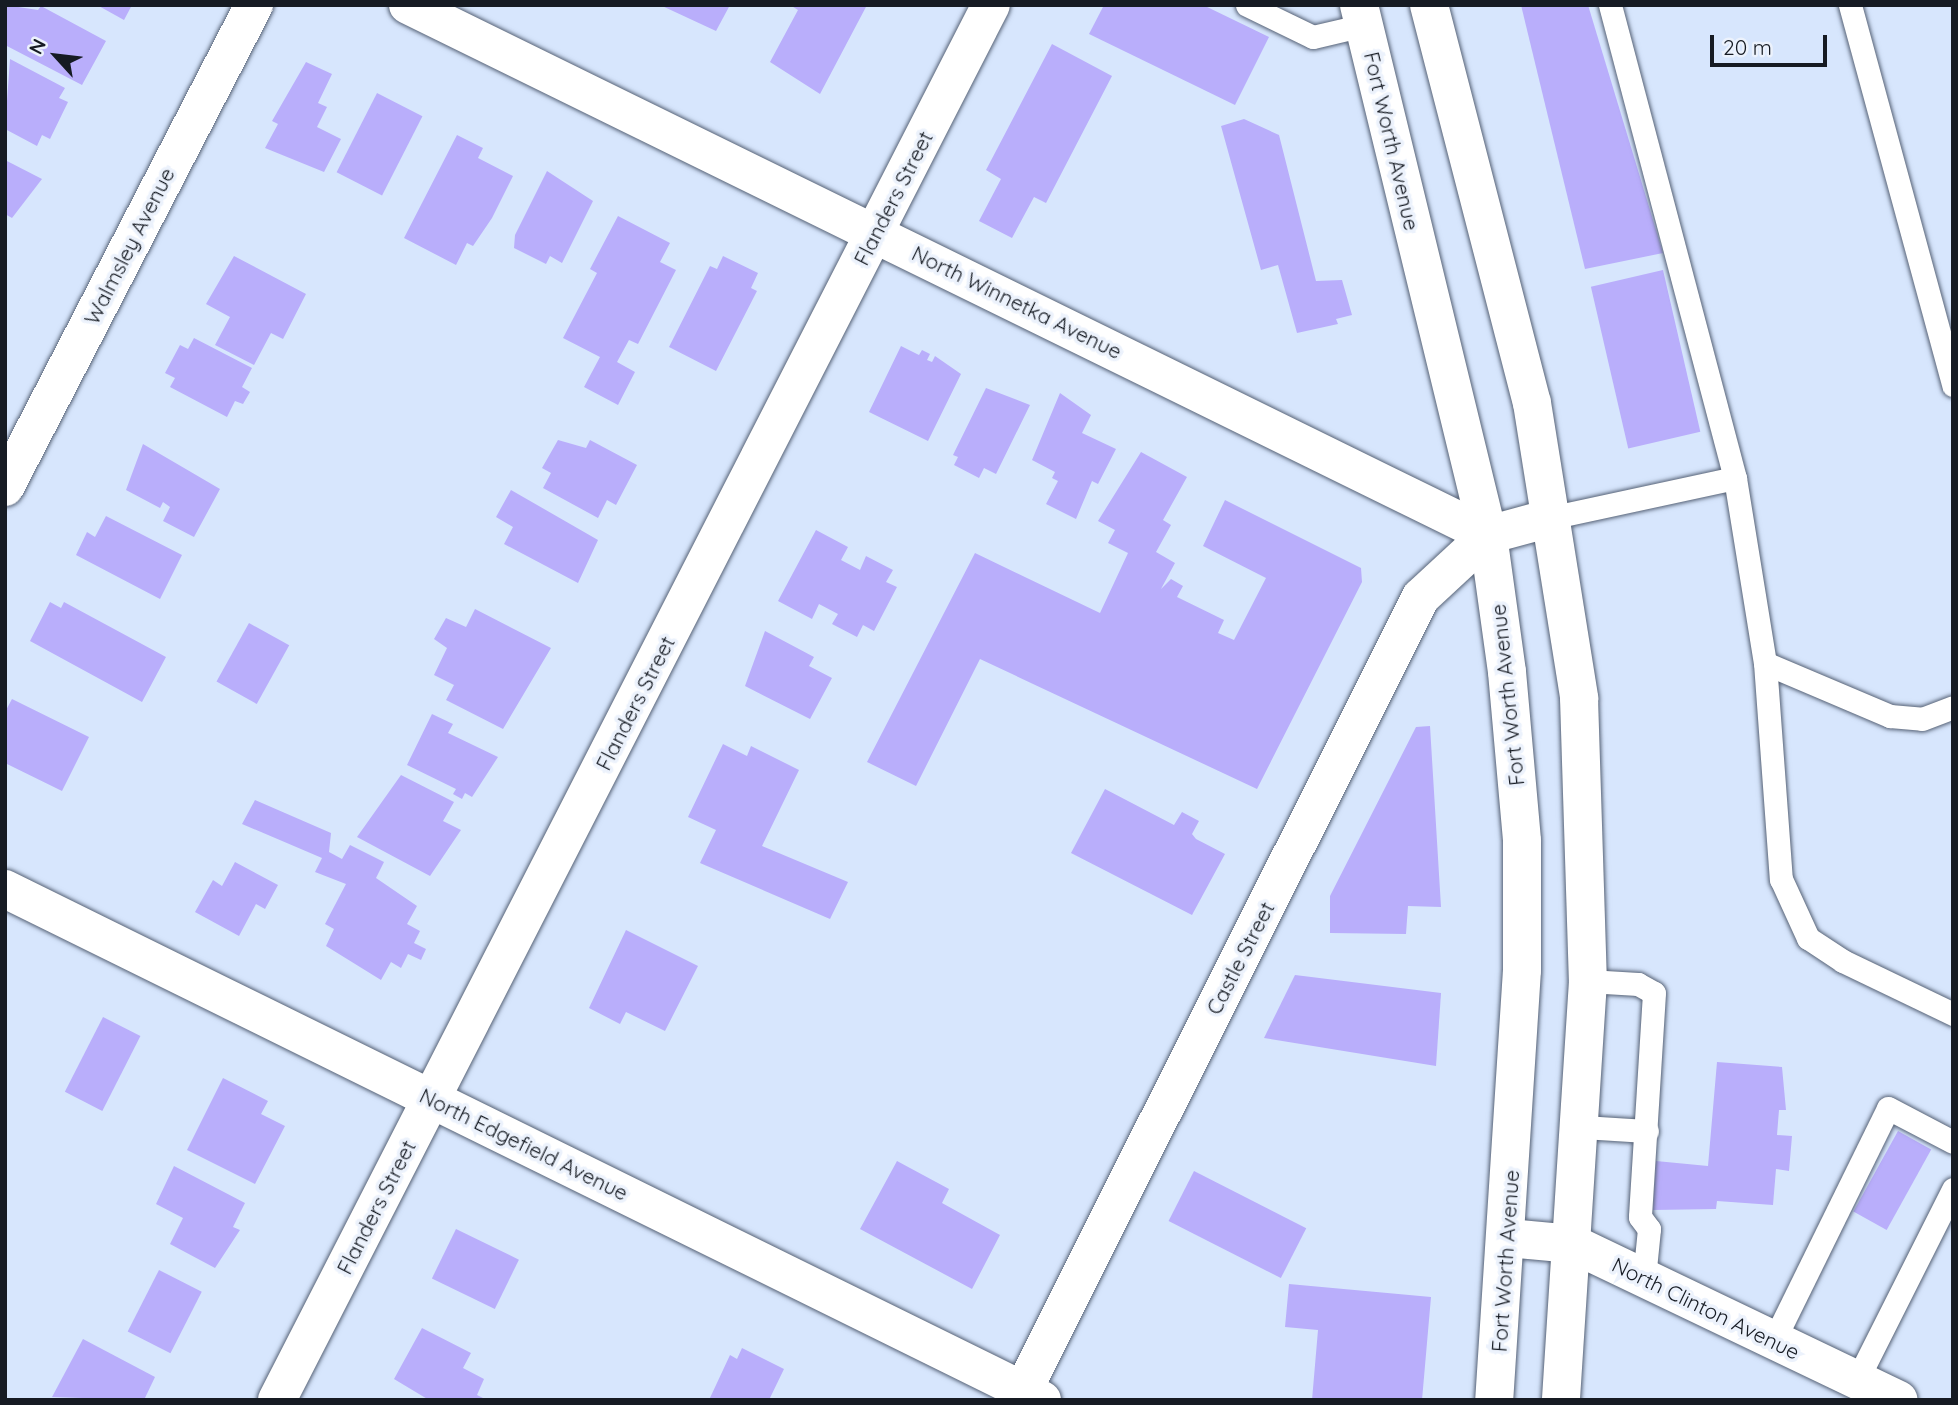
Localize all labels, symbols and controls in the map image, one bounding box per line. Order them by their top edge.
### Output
north arrow [21,21,91,91]
scale bar [1713,21,1830,65]
text: 20 m [1723,34,1772,60]
text: N [23,35,51,58]
street label: Fort Worth Avenue [1359,49,1425,233]
street label: Flanders Street [848,127,938,269]
street label: Walmsley Avenue [79,163,179,329]
street label: North Winnetka Avenue [908,240,1126,364]
street label: Fort Worth Avenue [1485,603,1529,787]
street label: Flanders Street [590,632,680,774]
street label: Castle Street [1201,897,1279,1019]
street label: North Edgefield Avenue [416,1083,632,1205]
street label: Flanders Street [331,1136,421,1278]
street label: Fort Worth Avenue [1486,1169,1524,1353]
street label: North Clinton Avenue [1608,1252,1804,1364]

